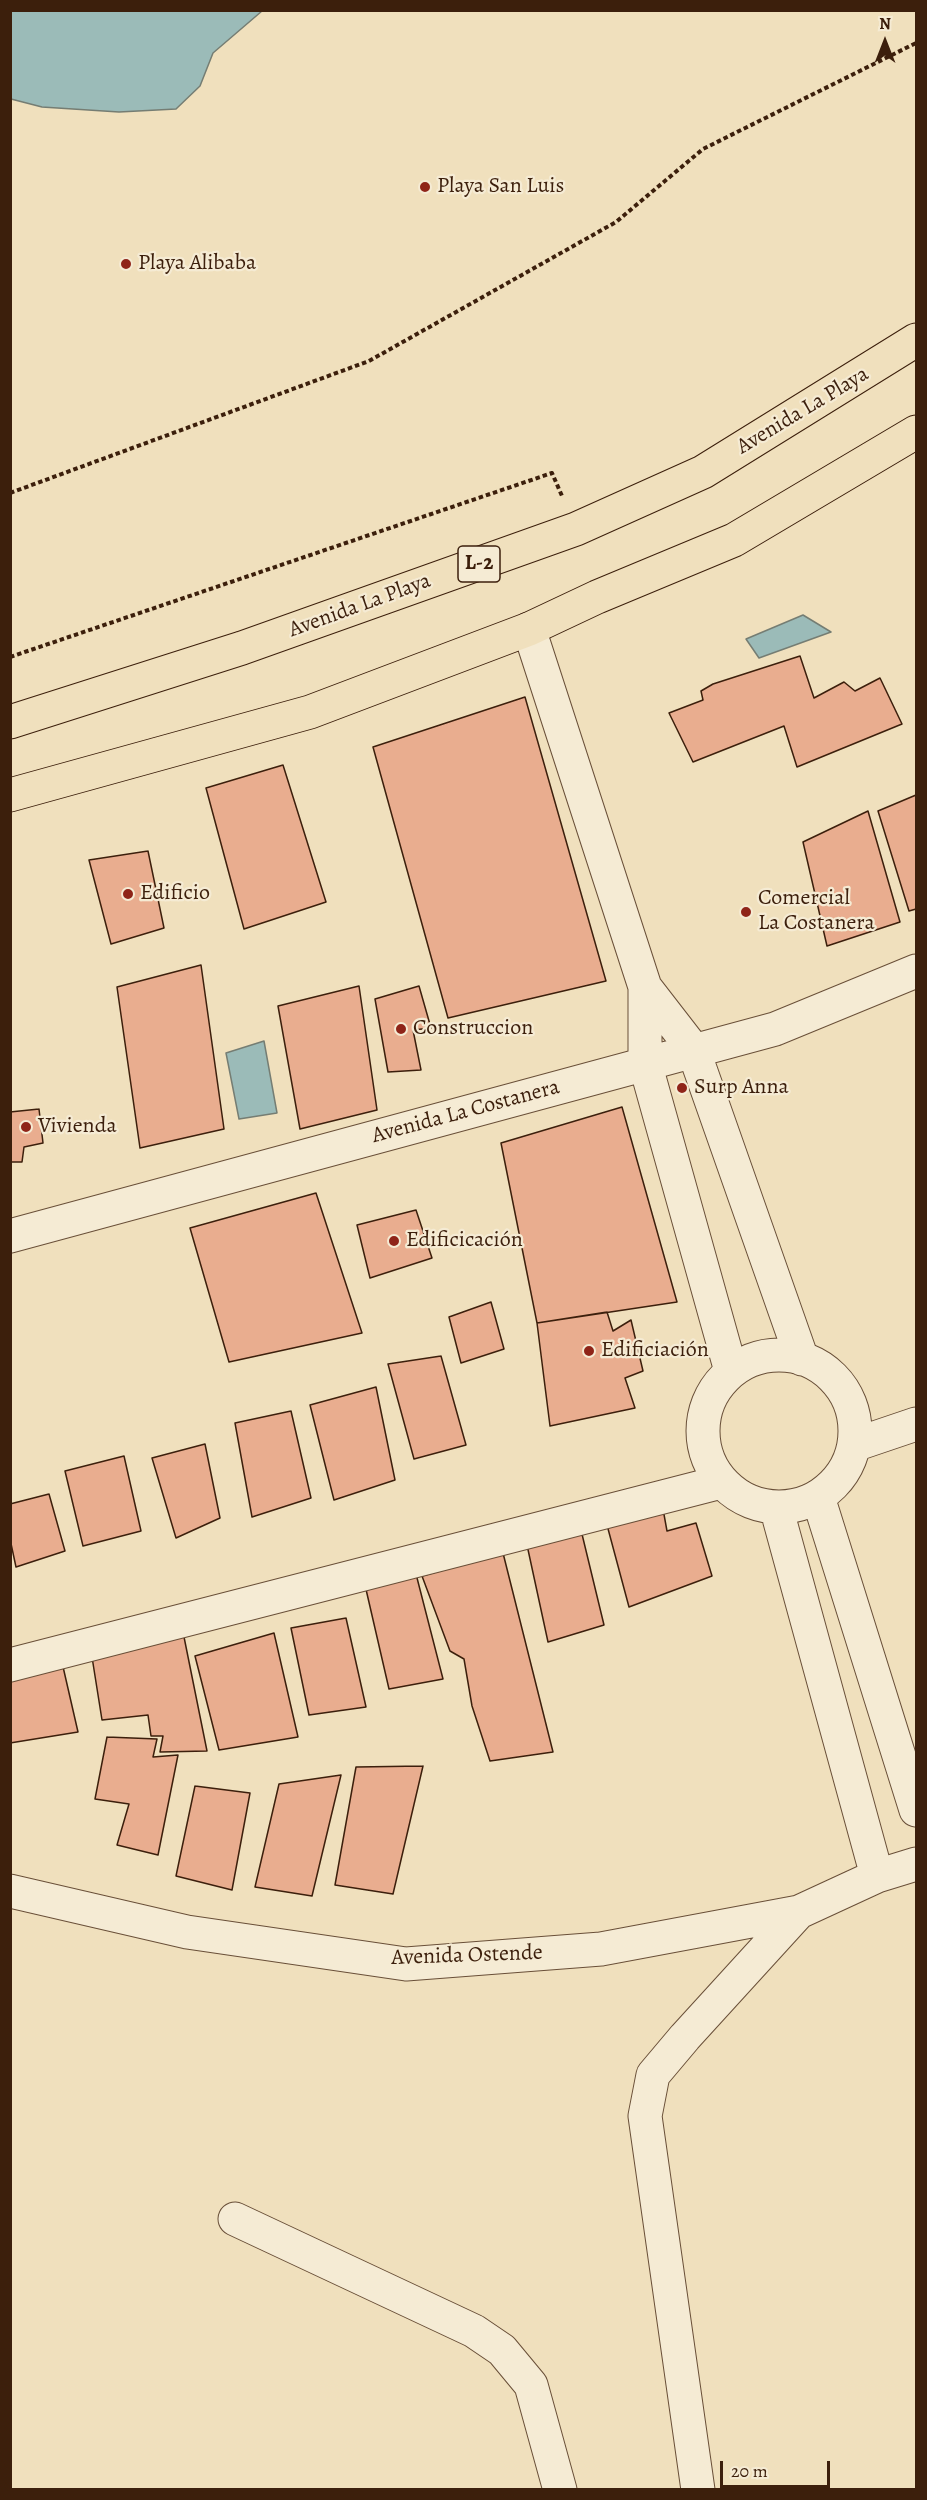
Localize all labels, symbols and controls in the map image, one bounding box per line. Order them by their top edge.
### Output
north arrow [855,12,915,72]
text: N [879,13,891,35]
place label: Playa San Luis [437,174,564,200]
marker: Playa San Luis [418,180,432,194]
place label: Playa Alibaba [138,251,256,277]
marker: Playa Alibaba [119,257,133,271]
street label: Avenida La Playa [732,361,874,461]
road number: L-2 [458,546,500,582]
street label: Avenida La Playa [285,568,435,644]
place label: Edificio [140,881,210,907]
place label: Comercial La Costanera [758,886,875,938]
marker: Edificio [121,887,135,901]
marker: Comercial La Costanera [739,905,753,919]
place label: Construccion [413,1016,533,1042]
marker: Construccion [394,1022,408,1036]
street label: Avenida La Costanera [369,1074,563,1150]
place label: Surp Anna [694,1075,789,1101]
marker: Surp Anna [675,1081,689,1095]
place label: Vivienda [38,1114,117,1140]
marker: Vivienda [19,1120,33,1134]
place label: Edificicación [406,1228,523,1254]
marker: Edificicación [387,1234,401,1248]
place label: Edificiación [601,1338,709,1364]
marker: Edificiación [582,1344,596,1358]
street label: Avenida Ostende [391,1940,543,1972]
scale bar [723,2449,832,2487]
text: 20 m [731,2459,768,2483]

